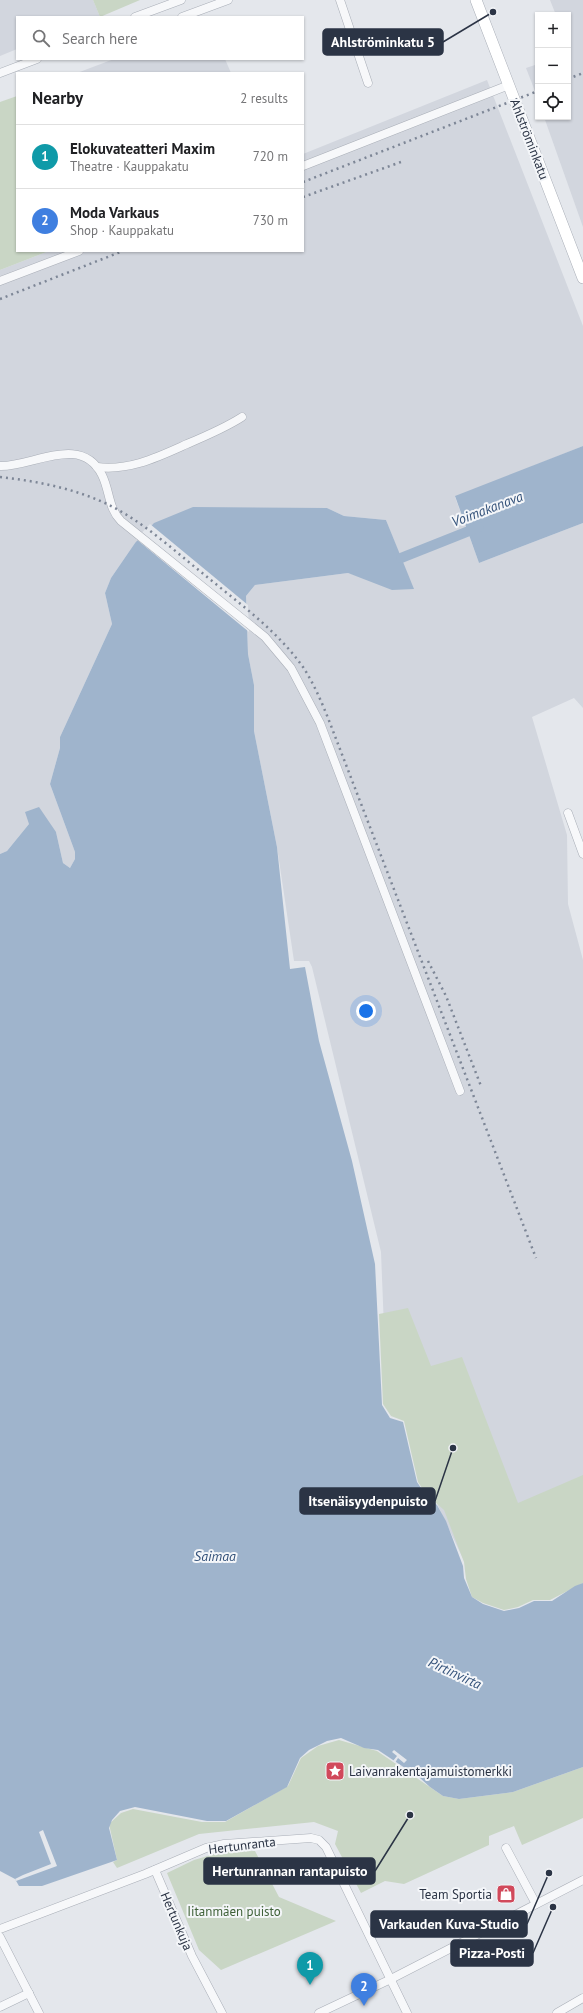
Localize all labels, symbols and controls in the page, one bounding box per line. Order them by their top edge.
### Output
map controls [535,12,571,120]
button: + [535,12,571,48]
search box [16,16,304,60]
icon: search [30,27,52,49]
text: Search here [62,29,138,48]
callout: Ahlströminkatu 5 [323,29,443,55]
text: Ahlströminkatu 5 [331,33,435,51]
button: − [535,48,571,84]
button: locate [535,84,571,120]
text: Nearby [32,87,83,109]
text: 2 results [240,90,288,107]
street label: Ahlströminkatu [506,96,553,182]
text: Elokuvateatteri Maxim [70,139,215,158]
text: 1 [41,148,49,165]
text: 720 m [253,148,288,165]
text: Theatre · Kauppakatu [70,158,189,175]
text: Moda Varkaus [70,203,159,222]
text: 2 [41,212,49,229]
text: 730 m [253,212,288,229]
text: Shop · Kauppakatu [70,222,174,239]
water label: Voimakanava [449,487,525,531]
your location [356,1001,376,1021]
callout: Itsenäisyydenpuisto [300,1488,435,1514]
text: Itsenäisyydenpuisto [308,1492,428,1510]
water label: Saimaa [194,1547,236,1565]
water label: Pirtinvirta [426,1653,485,1693]
place icon: Laivanrakentajamuistomerkki [324,1760,346,1782]
place label: Laivanrakentajamuistomerkki [349,1763,512,1780]
street label: Hertunranta [208,1833,277,1858]
callout: Hertunrannan rantapuisto [204,1858,375,1884]
text: Hertunrannan rantapuisto [212,1862,368,1880]
shop icon: Team Sportia [495,1883,517,1905]
place label: Team Sportia [419,1886,492,1903]
street label: Hertunkuja [157,1889,196,1953]
park label: Iitanmäen puisto [187,1903,281,1920]
callout: Varkauden Kuva-Studio [371,1911,527,1937]
text: Varkauden Kuva-Studio [378,1915,519,1933]
callout: Pizza-Posti [451,1940,533,1966]
text: Pizza-Posti [459,1944,525,1962]
pin: 1 [297,1952,323,1985]
pin: 2 [351,1973,377,2006]

